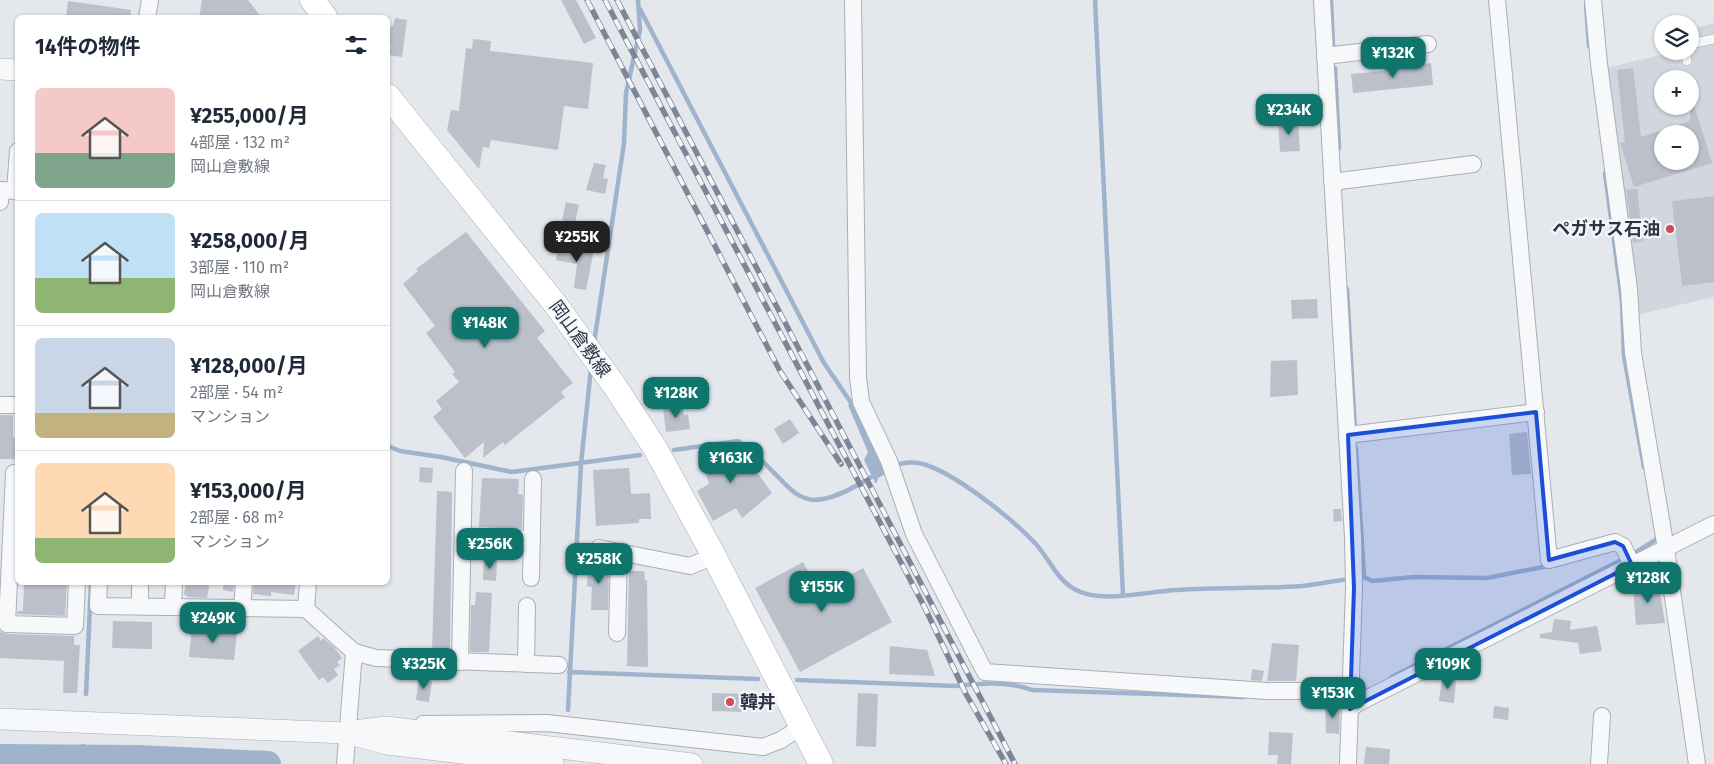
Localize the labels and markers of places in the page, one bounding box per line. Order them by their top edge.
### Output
pin: ¥132K [1358,36,1428,79]
pin: ¥234K [1254,94,1324,136]
place label: ペガサス石油 [1552,218,1660,240]
pin: ¥255K [542,220,612,263]
marker: ペガサス石油 [1664,223,1676,235]
pin: ¥148K [450,306,520,349]
pin: ¥128K [641,376,711,419]
pin: ¥163K [696,442,766,484]
pin: ¥256K [455,528,525,570]
pin: ¥258K [564,542,634,585]
pin: ¥128K [1613,562,1683,604]
pin: ¥155K [787,570,857,613]
pin: ¥249K [178,602,248,644]
pin: ¥325K [389,648,459,690]
pin: ¥109K [1413,648,1483,690]
pin: ¥153K [1298,676,1368,719]
place label: 韓丼 [740,691,776,713]
marker: 韓丼 [724,696,736,708]

